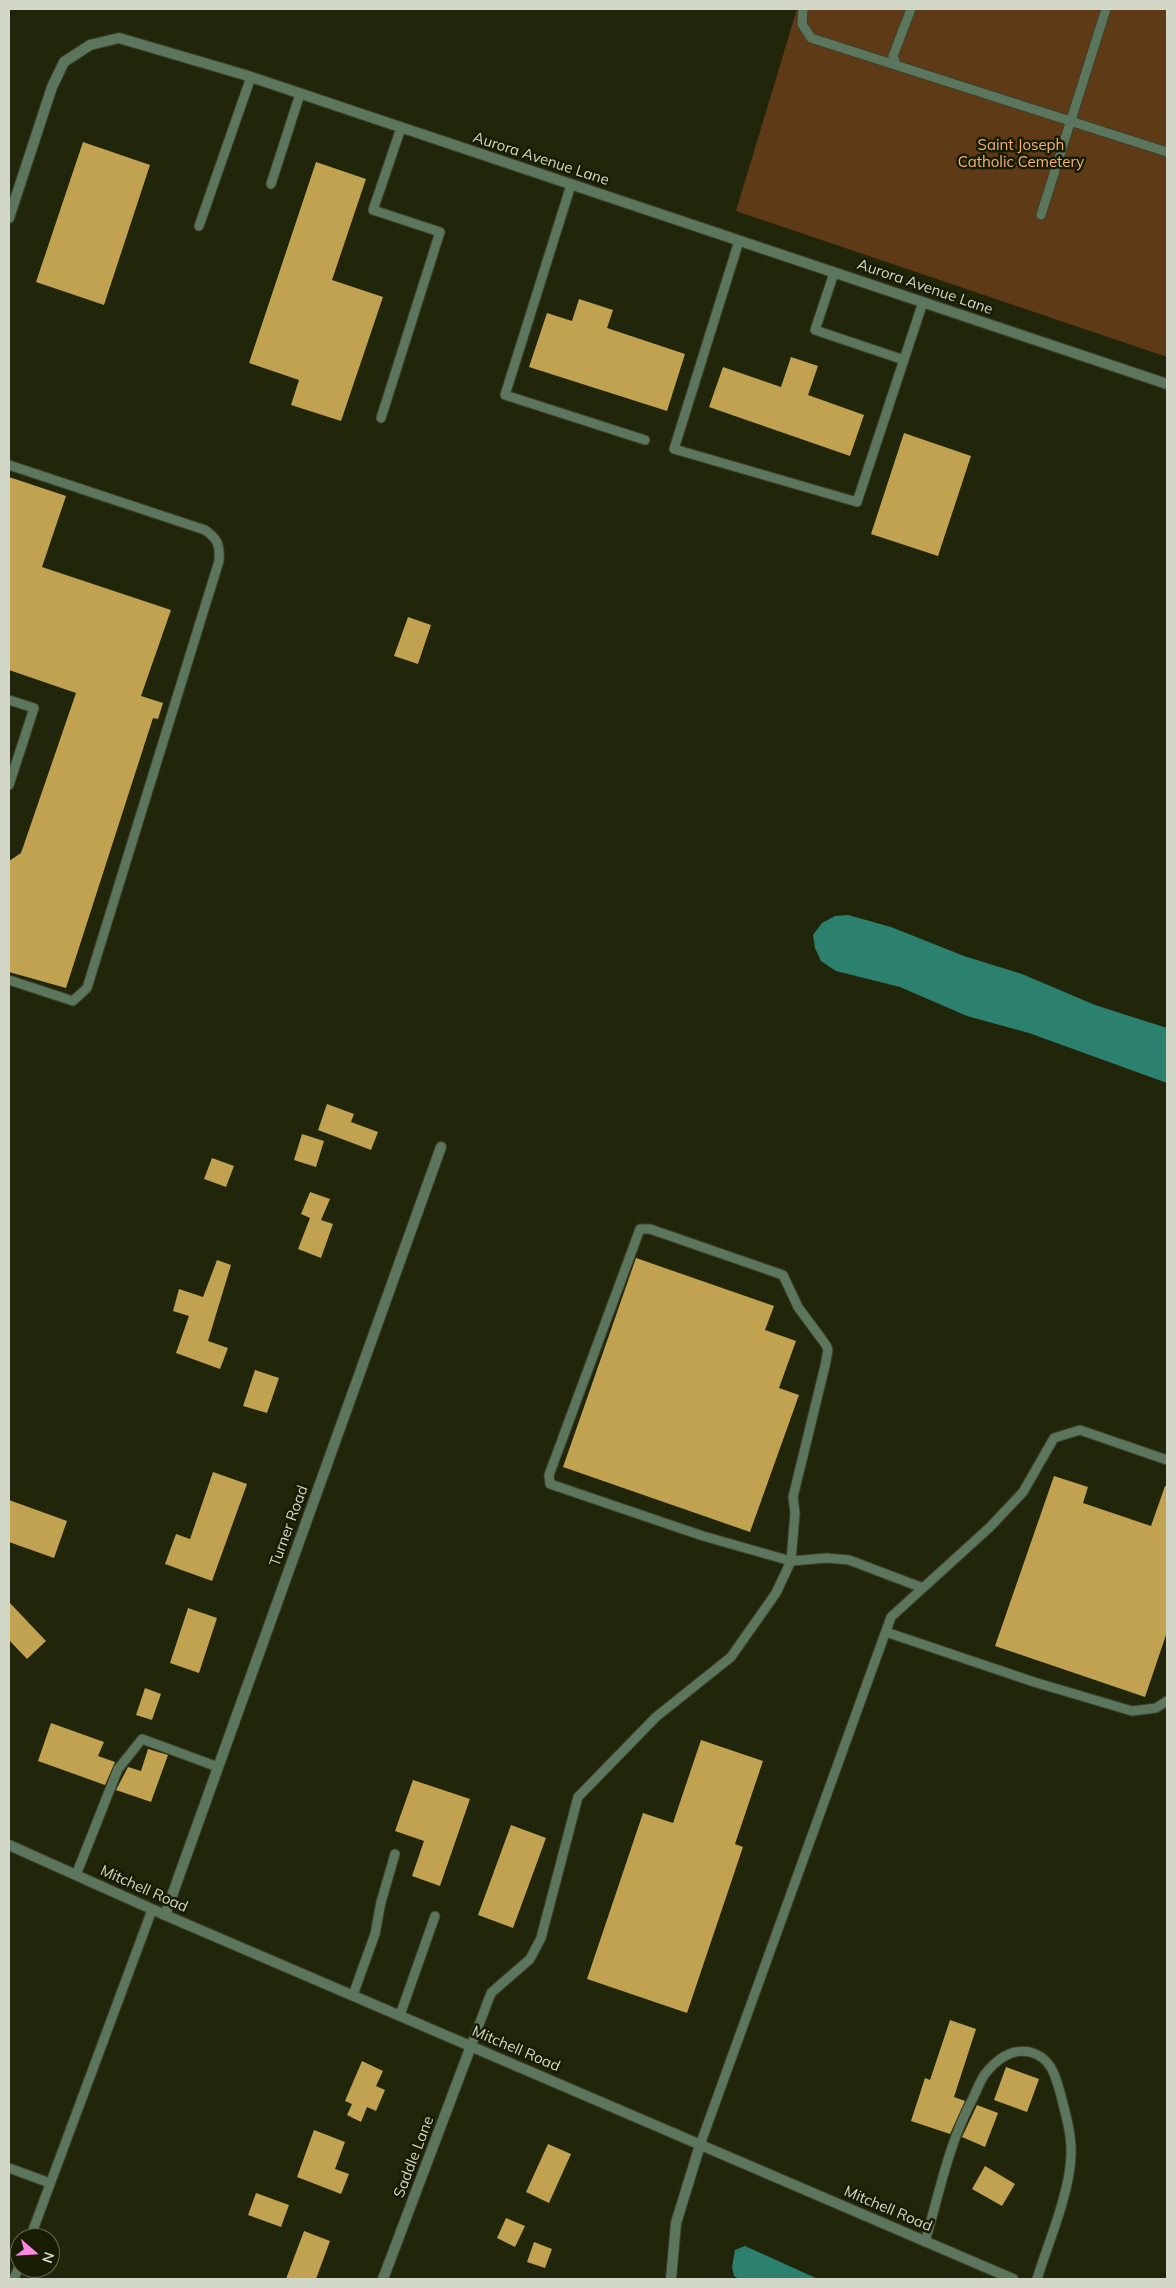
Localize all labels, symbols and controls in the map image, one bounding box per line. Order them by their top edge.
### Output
street label: Aurora Avenue Lane [471,128,611,190]
park label: Saint Joseph Catholic Cemetery [958,136,1084,171]
street label: Aurora Avenue Lane [855,255,995,319]
street label: Turner Road [266,1483,312,1569]
street label: Mitchell Road [97,1862,191,1916]
street label: Mitchell Road [469,2022,563,2076]
street label: Saddle Lane [390,2114,438,2200]
street label: Mitchell Road [841,2182,935,2236]
north arrow [10,2228,60,2278]
text: N [38,2250,58,2265]

